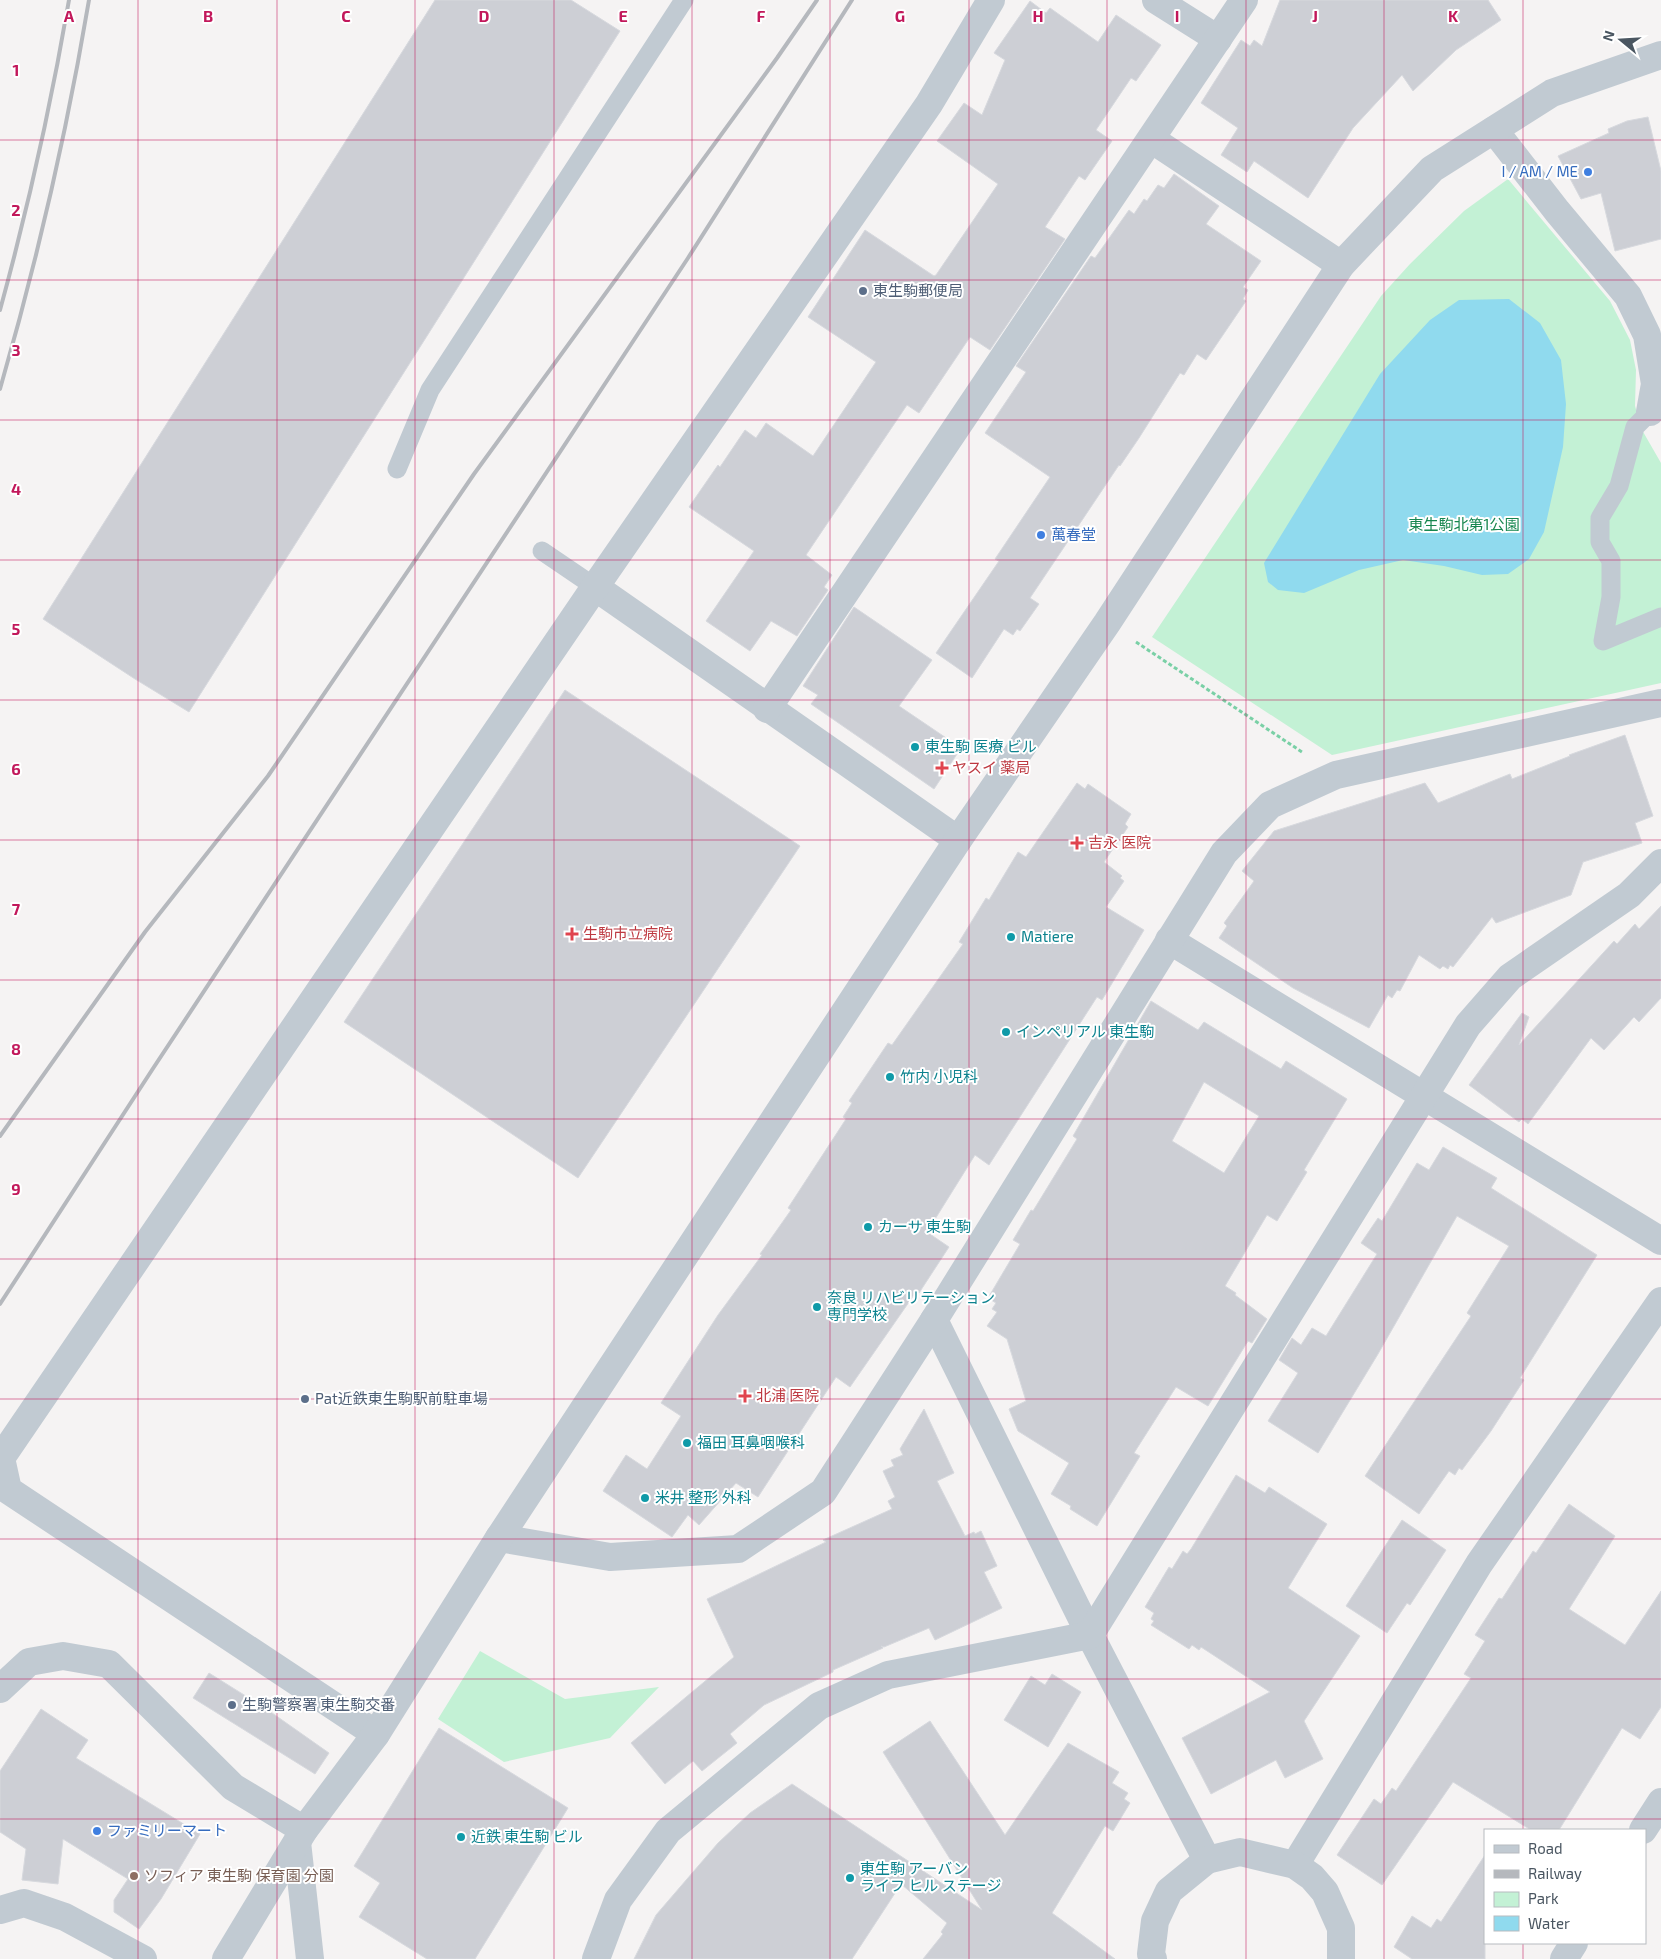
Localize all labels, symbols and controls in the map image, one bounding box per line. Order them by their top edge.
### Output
text: A [64,6,75,25]
text: B [203,6,213,25]
text: C [341,6,351,25]
text: D [479,6,490,25]
text: E [618,6,628,25]
text: F [757,6,766,25]
text: G [895,6,905,25]
text: H [1032,6,1044,25]
text: I [1175,6,1179,25]
text: J [1312,6,1318,25]
text: K [1448,6,1459,25]
north arrow [1596,15,1646,65]
text: N [1599,28,1618,43]
text: 1 [13,60,19,79]
place label: I / AM / ME [1501,162,1578,180]
marker: I / AM / ME [1582,166,1594,178]
text: 2 [11,200,21,219]
place label: 東生駒郵便局 [873,281,963,299]
marker: 東生駒郵便局 [857,285,869,297]
text: 3 [11,340,21,359]
text: 4 [11,479,21,498]
park label: 東生駒北第1公園 [1409,515,1519,533]
place label: 萬春堂 [1051,525,1096,543]
marker: 萬春堂 [1035,529,1047,541]
text: 5 [12,619,21,638]
place label: 東生駒 医療 ビル [925,737,1037,755]
marker: 東生駒 医療 ビル [909,741,921,753]
place label: ヤスイ 薬局 [952,758,1030,776]
text: 6 [11,759,21,778]
marker: ヤスイ 薬局 [936,762,948,774]
place label: 吉永 医院 [1088,833,1151,851]
marker: 吉永 医院 [1070,836,1084,850]
text: 7 [12,899,21,918]
place label: 生駒市立病院 [583,924,673,942]
marker: 生駒市立病院 [565,927,579,941]
place label: Matiere [1021,927,1074,945]
marker: Matiere [1005,931,1017,943]
place label: インペリアル 東生駒 [1016,1022,1154,1040]
marker: インペリアル 東生駒 [1000,1026,1012,1038]
text: 8 [11,1039,21,1058]
place label: 竹内 小児科 [900,1067,978,1085]
marker: 竹内 小児科 [884,1071,896,1083]
text: 9 [11,1179,21,1198]
place label: カーサ 東生駒 [878,1217,971,1235]
marker: カーサ 東生駒 [862,1221,874,1233]
place label: 奈良 リハビリテーション 専門学校 [827,1288,995,1323]
marker: 奈良 リハビリテーション 専門学校 [811,1301,823,1313]
place label: 北浦 医院 [756,1386,819,1404]
place label: Pat近鉄東生駒駅前駐車場 [315,1389,488,1407]
marker: 北浦 医院 [738,1389,752,1403]
marker: Pat近鉄東生駒駅前駐車場 [299,1393,311,1405]
place label: 福田 耳鼻咽喉科 [697,1433,805,1451]
marker: 福田 耳鼻咽喉科 [681,1437,693,1449]
place label: 米井 整形 外科 [655,1488,752,1506]
marker: 米井 整形 外科 [639,1492,651,1504]
place label: 生駒警察署 東生駒交番 [242,1695,395,1713]
marker: 生駒警察署 東生駒交番 [226,1699,238,1711]
place label: ファミリーマート [107,1821,227,1839]
marker: ファミリーマート [91,1825,103,1837]
place label: 近鉄 東生駒 ビル [471,1827,583,1845]
legend [1484,1829,1646,1944]
marker: 近鉄 東生駒 ビル [455,1831,467,1843]
text: Road [1528,1839,1563,1857]
place label: 東生駒 アーバン ライフ ヒル ステージ [860,1859,1001,1894]
text: Railway [1528,1864,1582,1882]
place label: ソフィア 東生駒 保育園 分園 [144,1866,334,1884]
marker: ソフィア 東生駒 保育園 分園 [128,1870,140,1882]
marker: 東生駒 アーバン ライフ ヒル ステージ [844,1872,856,1884]
text: Park [1528,1889,1559,1907]
text: Water [1528,1914,1570,1932]

